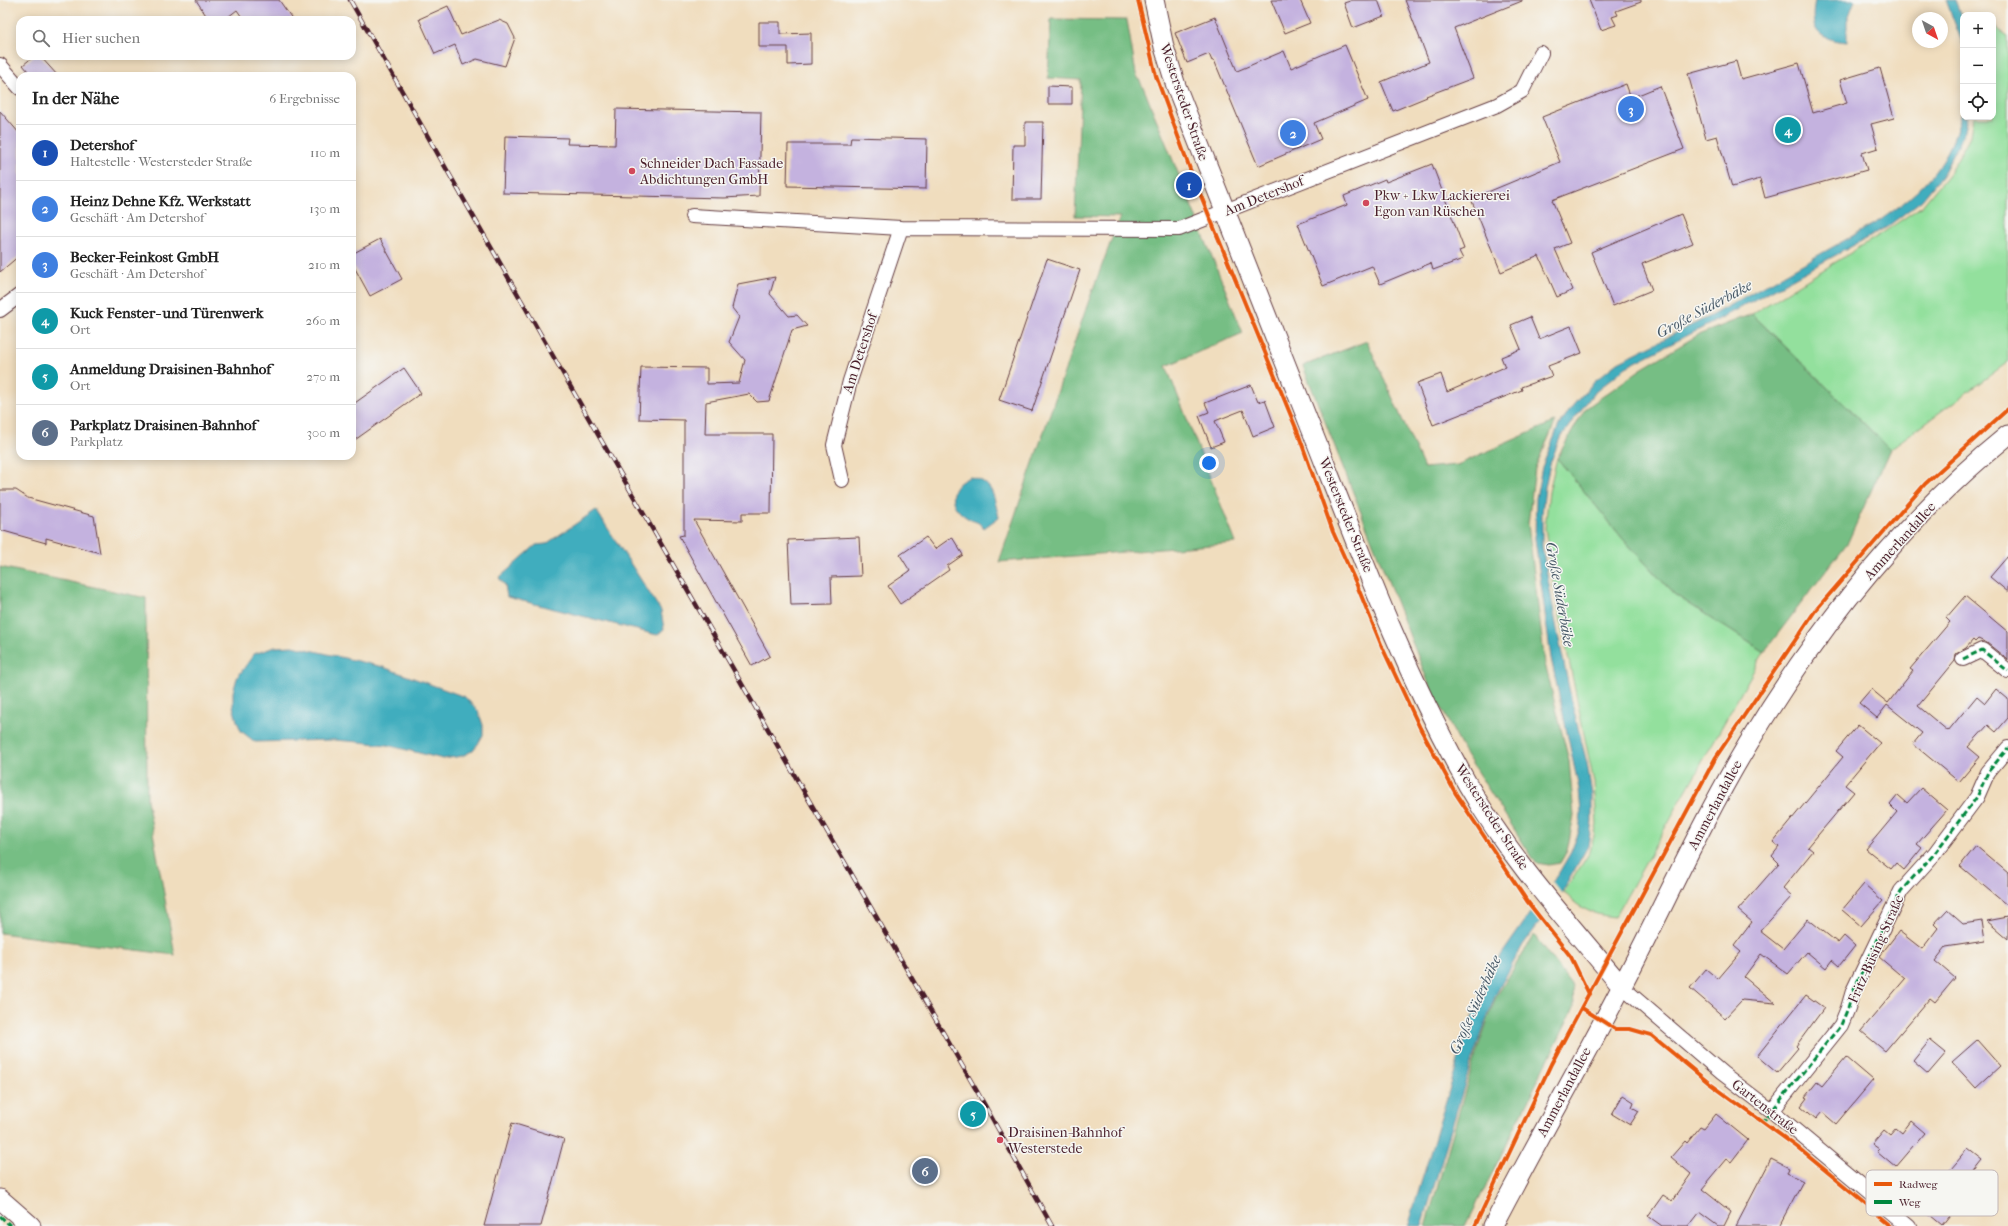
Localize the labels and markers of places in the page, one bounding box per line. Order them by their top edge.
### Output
pin: 3 [1618,94,1644,124]
pin: 4 [1775,115,1801,145]
pin: 2 [1280,118,1306,148]
place label: Schneider Dach Fassade Abdichtungen GmbH [639,155,783,188]
marker: Schneider Dach Fassade Abdichtungen GmbH [627,166,637,176]
pin: 1 [1176,170,1202,200]
place label: Pkw + Lkw Lackiererei Egon van Rüschen [1374,187,1510,220]
marker: Pkw + Lkw Lackiererei Egon van Rüschen [1361,198,1371,208]
pin: 5 [960,1099,986,1129]
place label: Draisinen-Bahnhof Westerstede [1007,1124,1126,1157]
marker: Draisinen-Bahnhof Westerstede [995,1135,1005,1145]
pin: 6 [912,1156,938,1186]

